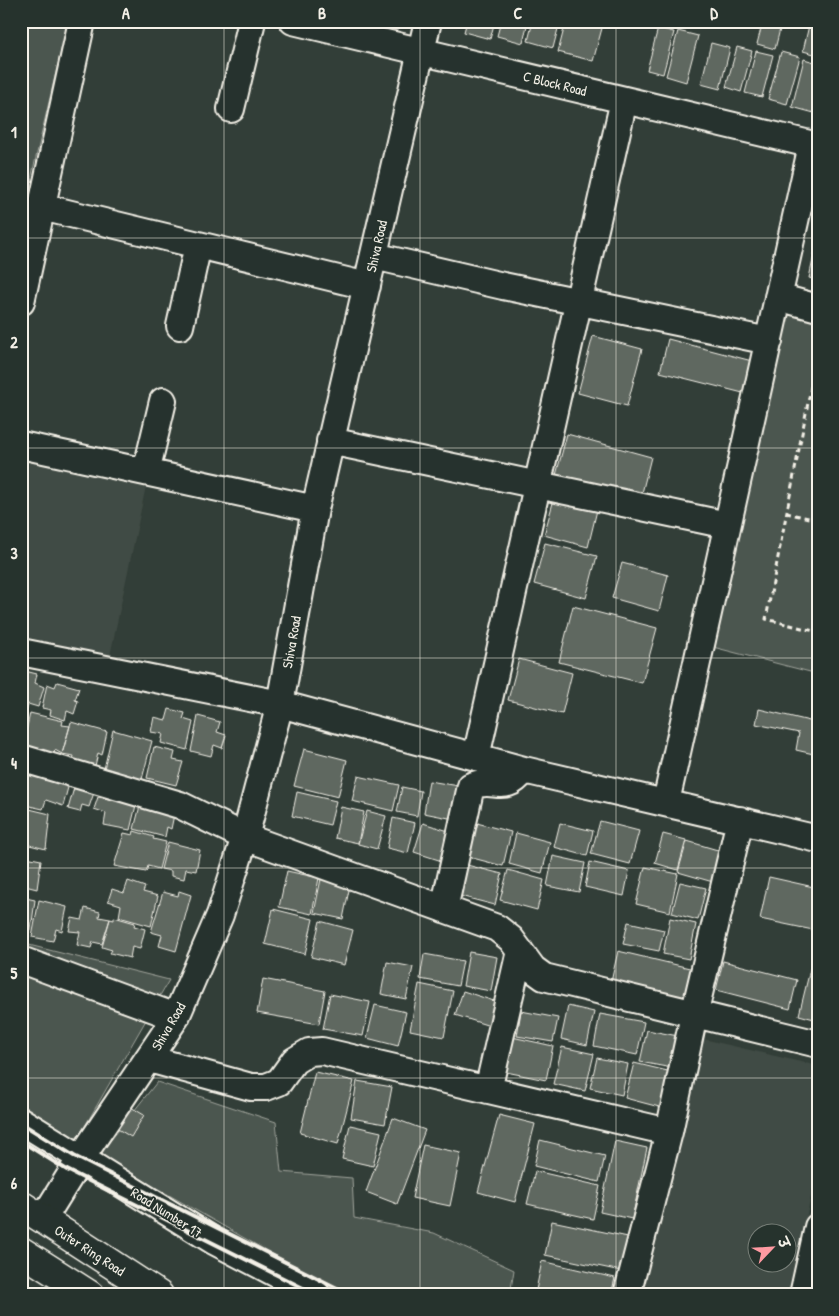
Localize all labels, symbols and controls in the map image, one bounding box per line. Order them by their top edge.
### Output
text: A [122,2,130,24]
text: B [318,2,326,24]
text: C [514,2,523,24]
text: D [710,2,718,24]
street label: C Block Road [521,66,589,100]
text: 1 [11,121,17,143]
street label: Shiva Road [361,218,391,274]
text: 2 [10,331,18,353]
text: 3 [10,542,18,564]
street label: Shiva Road [277,614,305,670]
text: 4 [11,752,17,774]
text: 5 [11,962,18,984]
street label: Shiva Road [147,998,190,1054]
text: 6 [11,1172,18,1194]
street label: Road Number 17 [128,1183,206,1241]
street label: Outer Ring Road [50,1220,129,1281]
north arrow [746,1224,796,1274]
text: उ [773,1232,796,1252]

